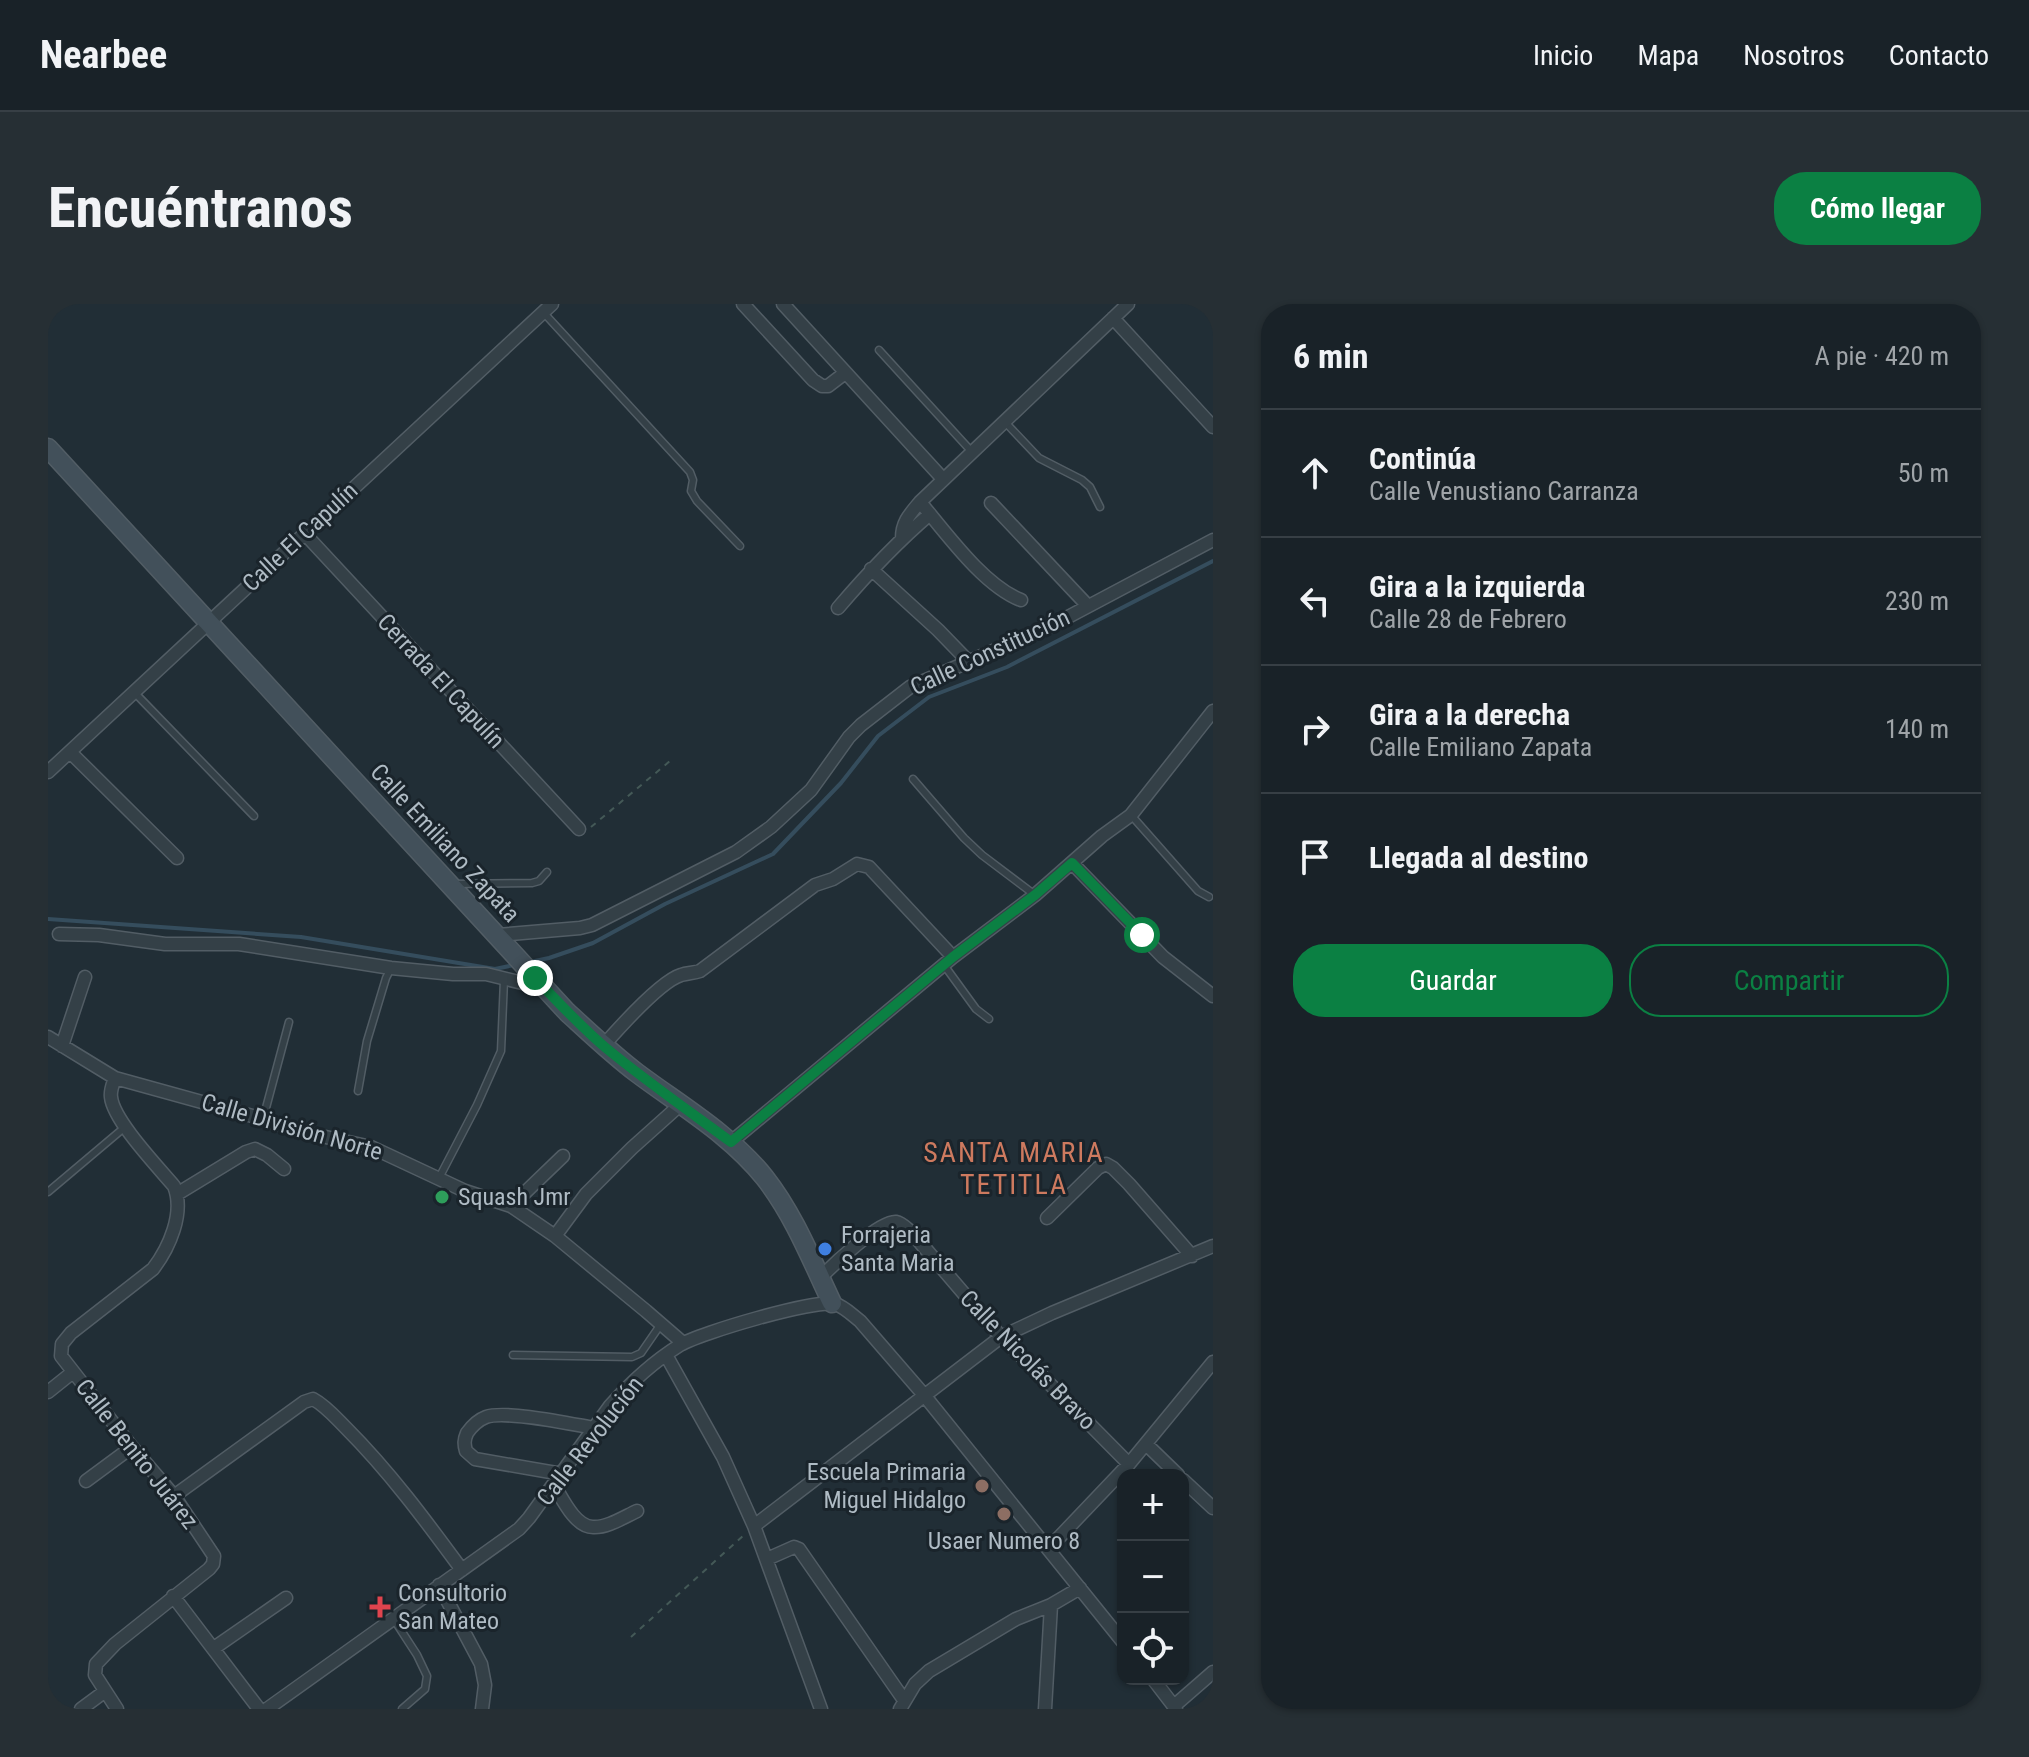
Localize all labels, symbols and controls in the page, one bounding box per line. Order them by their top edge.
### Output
text: Nearbee [40,33,167,77]
text: Inicio [1533,39,1593,72]
text: Mapa [1637,39,1699,72]
text: Nosotros [1743,39,1845,72]
text: Contacto [1889,39,1989,72]
button: Cómo llegar [1774,172,1981,245]
text: Encuéntranos [48,175,353,241]
text: 6 min [1293,336,1369,376]
text: A pie · 420 m [1815,341,1949,371]
text: Continúa [1369,441,1476,476]
icon: ahead [1293,451,1337,495]
text: 50 m [1898,458,1949,488]
text: Calle Venustiano Carranza [1369,476,1639,506]
street label: Calle El Capulín [237,477,363,597]
text: Gira a la izquierda [1369,569,1585,604]
icon: left [1293,579,1337,623]
text: 230 m [1885,586,1949,616]
street label: Calle Constitución [906,603,1074,701]
text: Calle 28 de Febrero [1369,604,1567,634]
street label: Cerrada El Capulín [372,608,510,754]
text: Gira a la derecha [1369,697,1570,732]
icon: right [1293,707,1337,751]
text: 140 m [1885,714,1949,744]
text: Calle Emiliano Zapata [1369,732,1592,762]
street label: Calle Emiliano Zapata [364,758,526,928]
icon: arrive [1293,835,1337,879]
text: Llegada al destino [1369,840,1588,875]
route start [1124,917,1160,953]
button: Guardar [1293,944,1613,1017]
button: Compartir [1629,944,1949,1017]
route end [517,960,553,996]
street label: Calle División Norte [198,1088,386,1166]
district label: SANTA MARIA TETITLA [923,1136,1105,1201]
place label: Squash Jmr [458,1183,571,1211]
marker: Squash Jmr [433,1188,451,1206]
place label: Forrajeria Santa Maria [841,1221,955,1277]
marker: Forrajeria Santa Maria [816,1240,834,1258]
street label: Calle Nicolás Bravo [954,1284,1102,1436]
street label: Calle Revolución [531,1371,649,1511]
street label: Calle Benito Juárez [70,1374,204,1534]
place label: Escuela Primaria Miguel Hidalgo [807,1458,966,1514]
map controls [1117,1469,1189,1685]
button: + [1117,1469,1189,1541]
marker: Escuela Primaria Miguel Hidalgo [973,1477,991,1495]
marker: Usaer Numero 8 [995,1505,1013,1523]
place label: Usaer Numero 8 [928,1527,1080,1555]
button: − [1117,1541,1189,1613]
place label: Consultorio San Mateo [398,1579,507,1635]
marker: Consultorio San Mateo [369,1596,391,1618]
button: locate [1117,1613,1189,1685]

